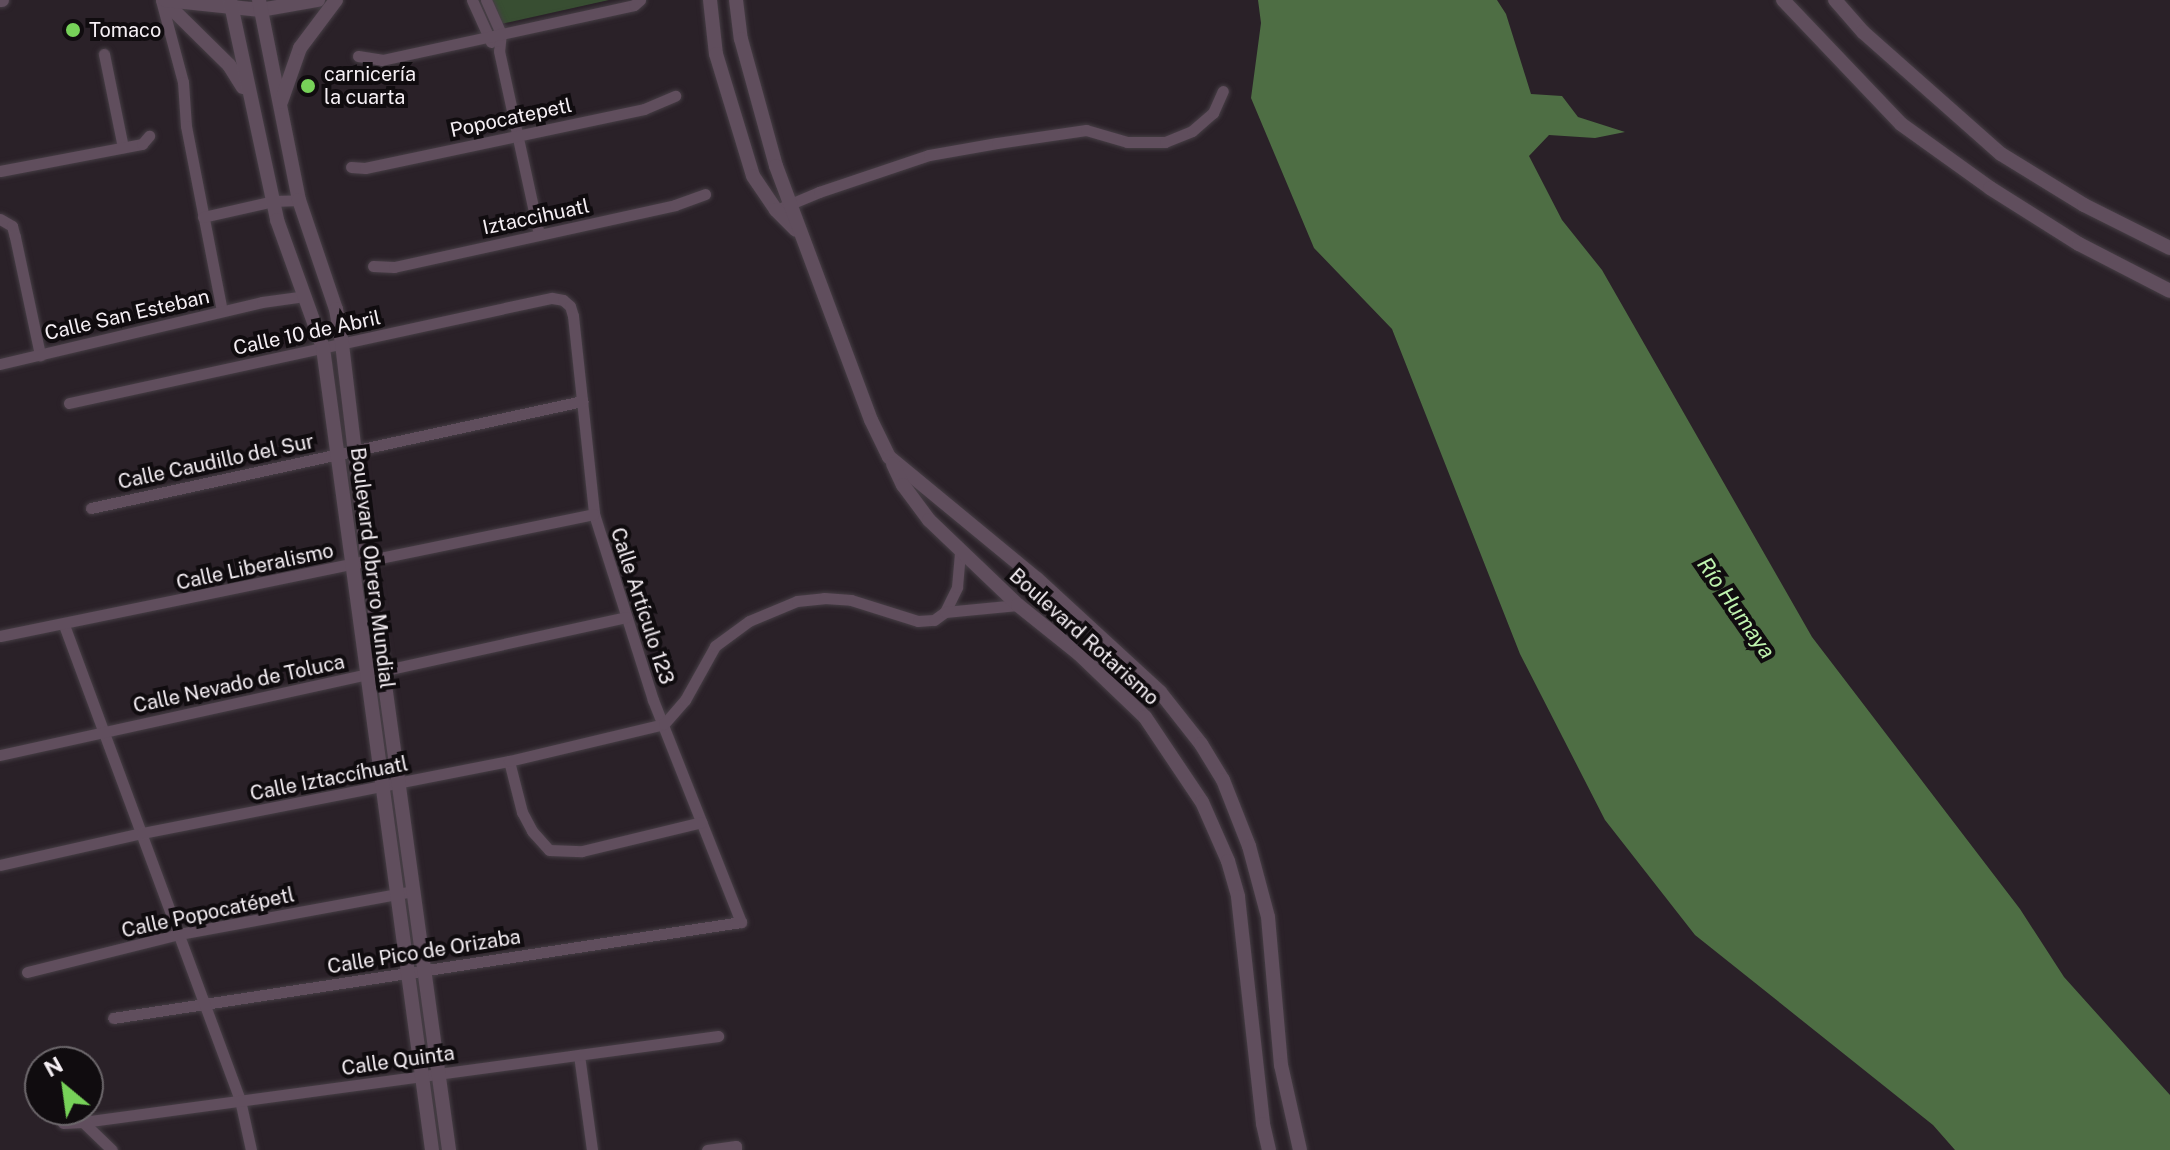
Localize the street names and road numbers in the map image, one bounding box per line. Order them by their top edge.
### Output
street label: Popocatepetl [448,93,574,143]
street label: Iztaccihuatl [481,194,591,240]
street label: Calle San Esteban [42,284,212,346]
street label: Calle 10 de Abril [231,306,383,360]
street label: Calle Caudillo del Sur [116,429,316,495]
street label: Boulevard Obrero Mundial [345,446,399,690]
street label: Calle Artículo 123 [605,525,679,687]
street label: Calle Liberalismo [174,539,336,595]
street label: Boulevard Rotarismo [1004,564,1164,710]
street label: Calle Nevado de Toluca [131,650,347,718]
street label: Calle Iztaccíhuatl [248,752,410,806]
street label: Calle Popocatépetl [119,883,297,943]
street label: Calle Pico de Orizaba [325,925,523,979]
street label: Calle Quinta [340,1041,456,1081]

